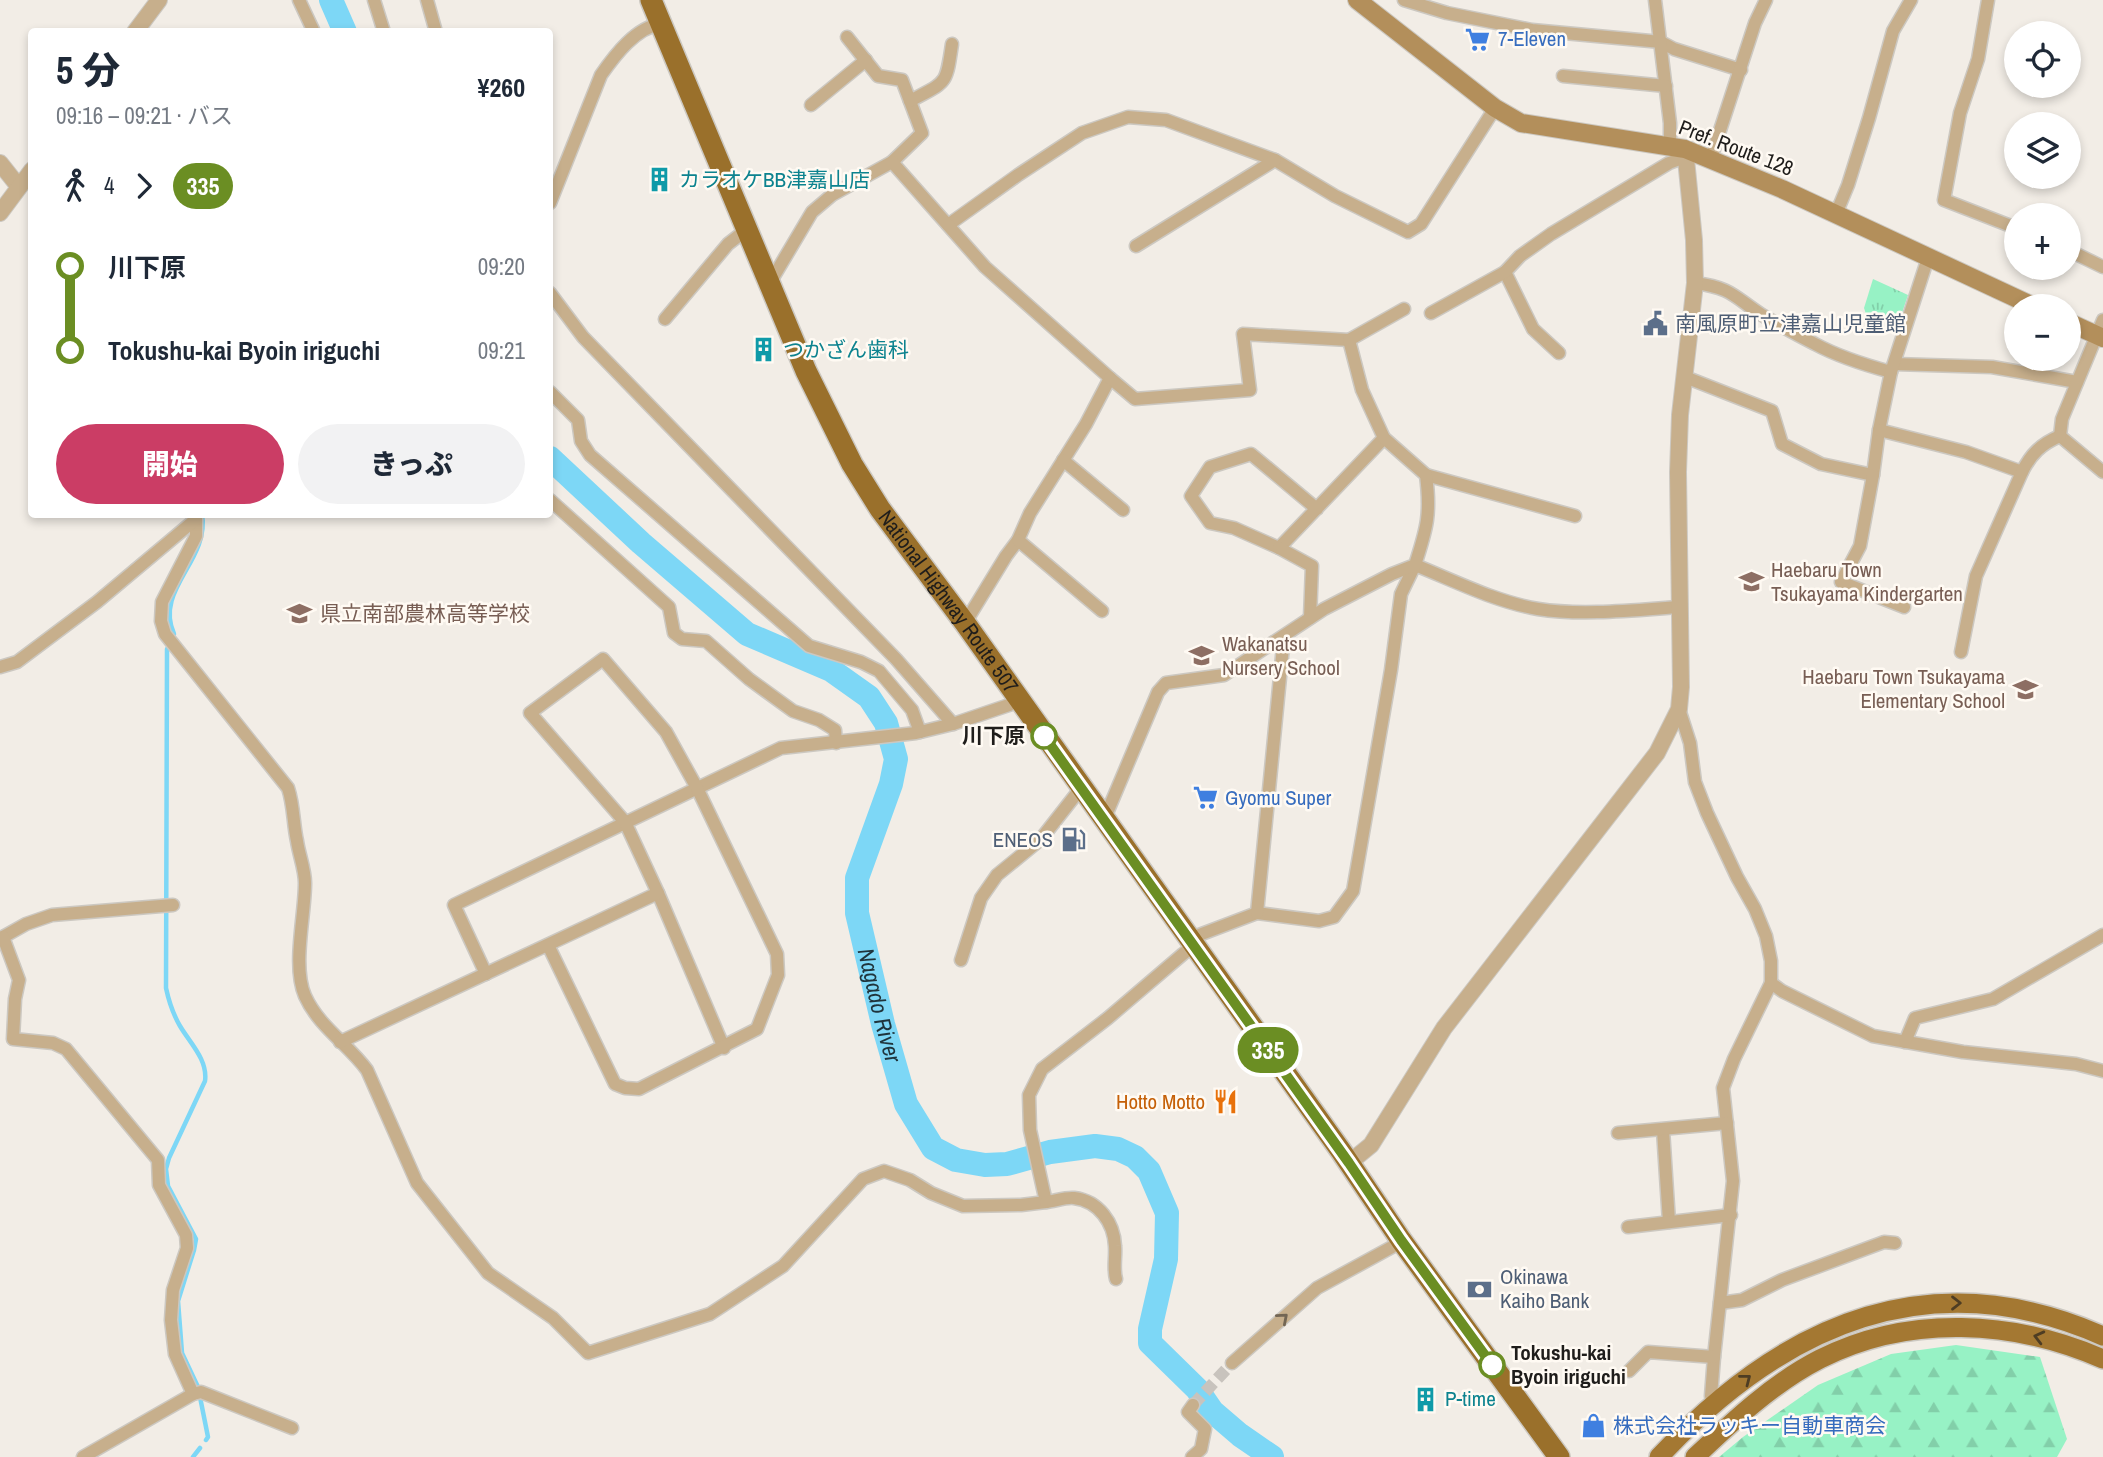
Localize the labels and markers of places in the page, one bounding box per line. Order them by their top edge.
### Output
place label: 7-Eleven [1498,24,1566,53]
supermarket icon: 7-Eleven [1464,25,1492,53]
place label: カラオケBB津嘉山店 [679,165,870,194]
building icon: カラオケBB津嘉山店 [645,166,673,194]
place label: 南風原町立津嘉山児童館 [1675,309,1906,338]
public building icon: 南風原町立津嘉山児童館 [1641,310,1669,338]
place label: つかざん歯科 [783,335,909,364]
building icon: つかざん歯科 [749,336,777,364]
place label: Haebaru Town Tsukayama Kindergarten [1771,555,1963,608]
school or university icon: Haebaru Town Tsukayama Kindergarten [1737,568,1765,596]
place label: 県立南部農林高等学校 [320,599,530,628]
school or university icon: 県立南部農林高等学校 [286,600,314,628]
place label: Wakanatsu Nursery School [1222,629,1340,682]
school or university icon: Wakanatsu Nursery School [1188,642,1216,670]
place label: Haebaru Town Tsukayama Elementary School [1802,662,2005,715]
school or university icon: Haebaru Town Tsukayama Elementary School [2011,675,2039,703]
place label: 川下原 [962,721,1025,750]
marker: 川下原 [1031,723,1057,749]
place label: Gyomu Super [1225,783,1332,812]
supermarket icon: Gyomu Super [1191,784,1219,812]
place label: ENEOS [993,825,1053,854]
fuel station icon: ENEOS [1059,826,1087,854]
place label: Hotto Motto [1116,1087,1205,1116]
restaurant icon: Hotto Motto [1211,1088,1239,1116]
place label: Okinawa Kaiho Bank [1500,1262,1589,1315]
bank icon: Okinawa Kaiho Bank [1466,1275,1494,1303]
place label: Tokushu-kai Byoin iriguchi [1511,1338,1626,1391]
marker: Tokushu-kai Byoin iriguchi [1479,1352,1505,1378]
place label: P-time [1445,1384,1496,1413]
building icon: P-time [1411,1385,1439,1413]
place label: 株式会社ラッキー自動車商会 [1613,1411,1886,1440]
shop icon: 株式会社ラッキー自動車商会 [1579,1412,1607,1440]

